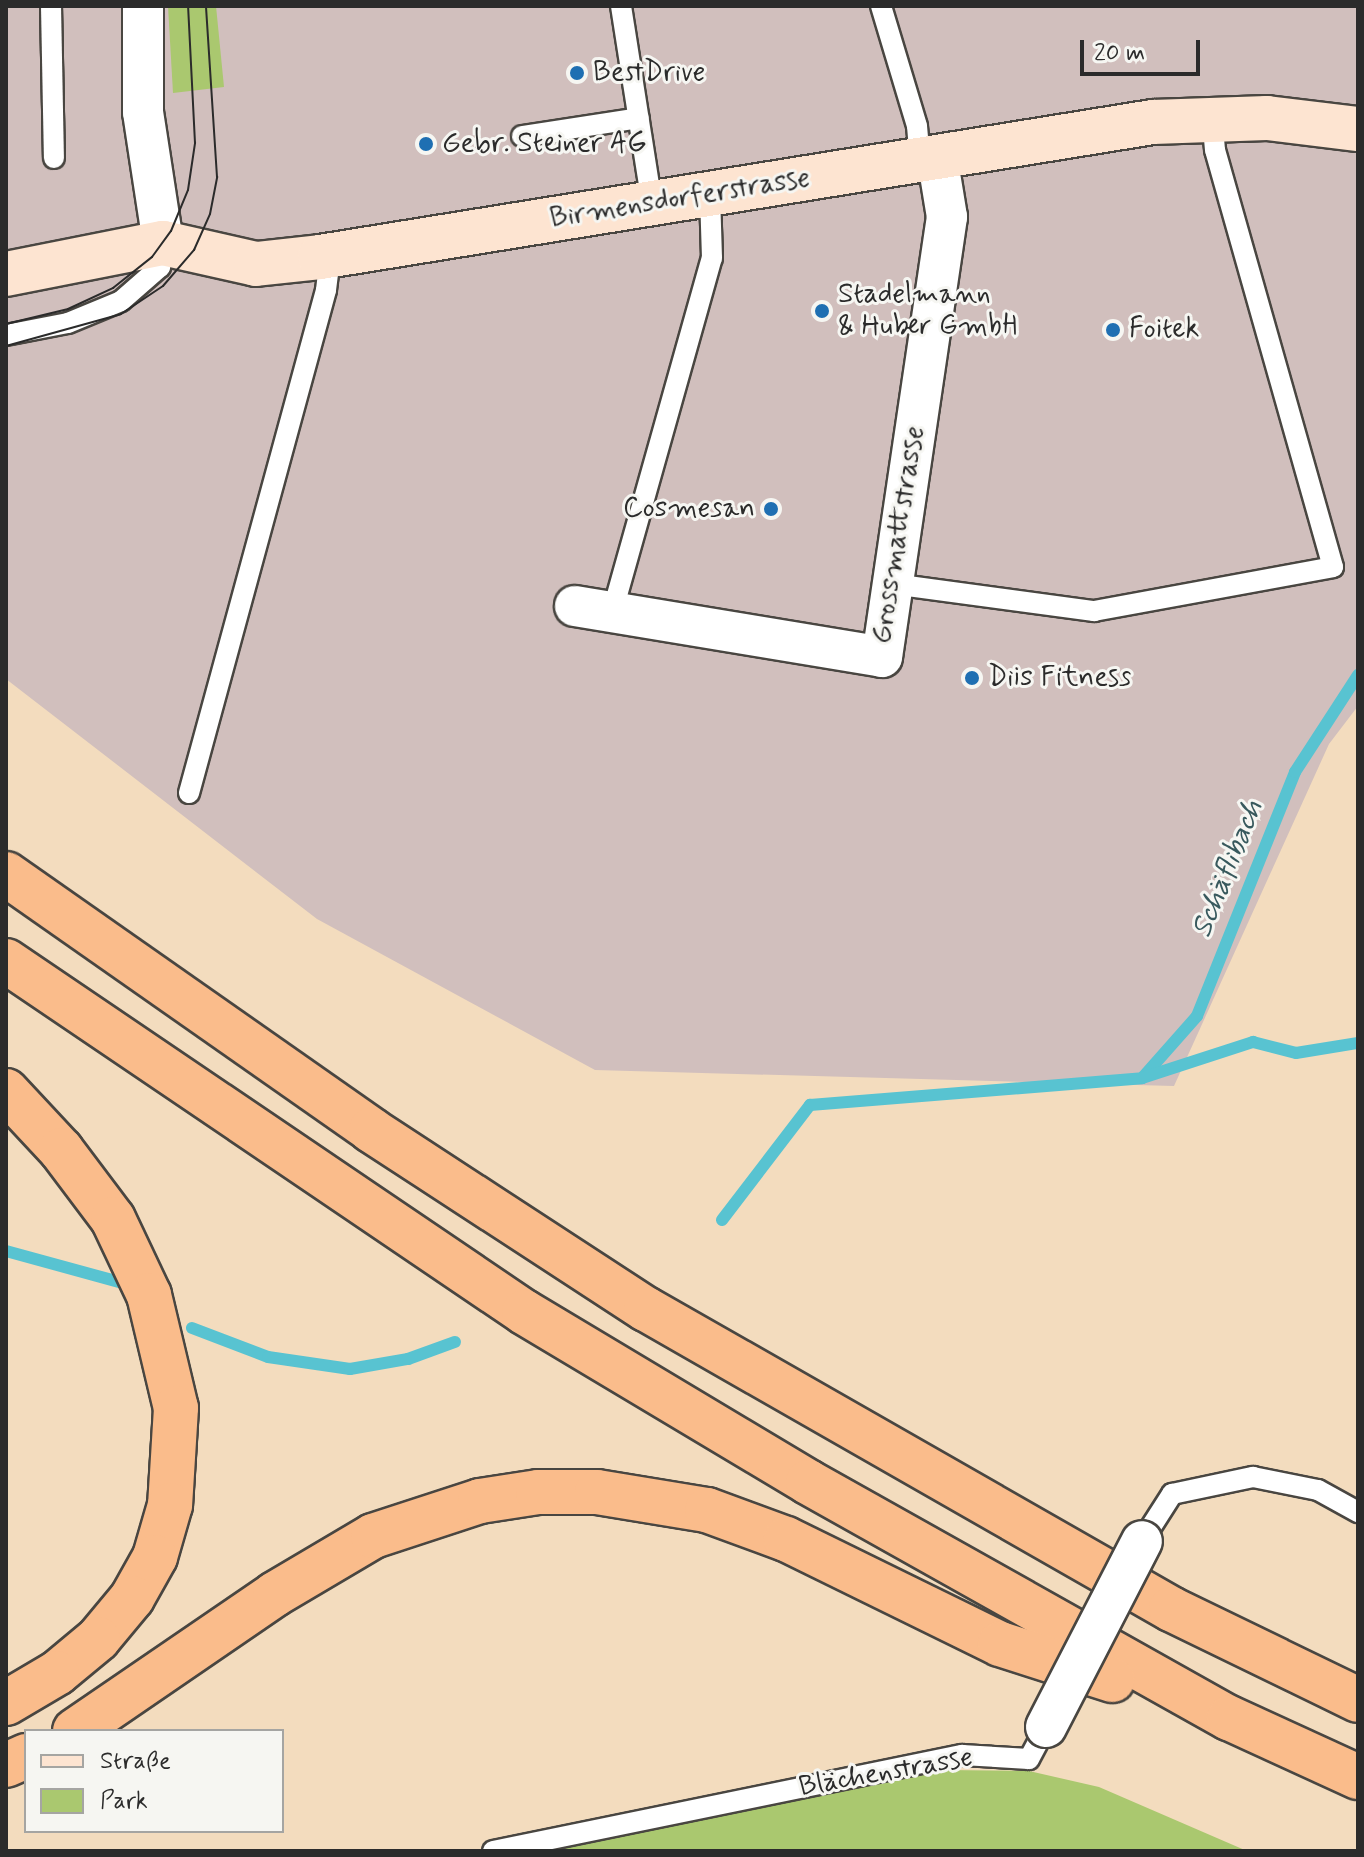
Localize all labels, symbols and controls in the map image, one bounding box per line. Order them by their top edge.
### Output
scale bar [1084,24,1204,74]
text: 20 m [1094,38,1145,69]
place label: BestDrive [593,56,705,90]
marker: BestDrive [568,64,586,82]
place label: Gebr. Steiner AG [442,127,646,161]
marker: Gebr. Steiner AG [417,135,435,153]
street label: Birmensdorferstrasse [548,162,812,236]
place label: Stadelmann & Huber GmbH [838,278,1017,344]
marker: Stadelmann & Huber GmbH [813,302,831,320]
place label: Foitek [1129,313,1199,347]
marker: Foitek [1104,321,1122,339]
street label: Grossmattstrasse [865,424,933,646]
place label: Cosmesan [623,492,755,526]
marker: Cosmesan [762,500,780,518]
place label: Diis Fitness [988,661,1131,695]
marker: Diis Fitness [963,669,981,687]
water label: Schäflibach [1184,795,1272,943]
legend [24,1729,284,1833]
street label: Blächenstrasse [796,1741,976,1805]
text: Straße [100,1746,171,1777]
text: Park [100,1786,148,1817]

